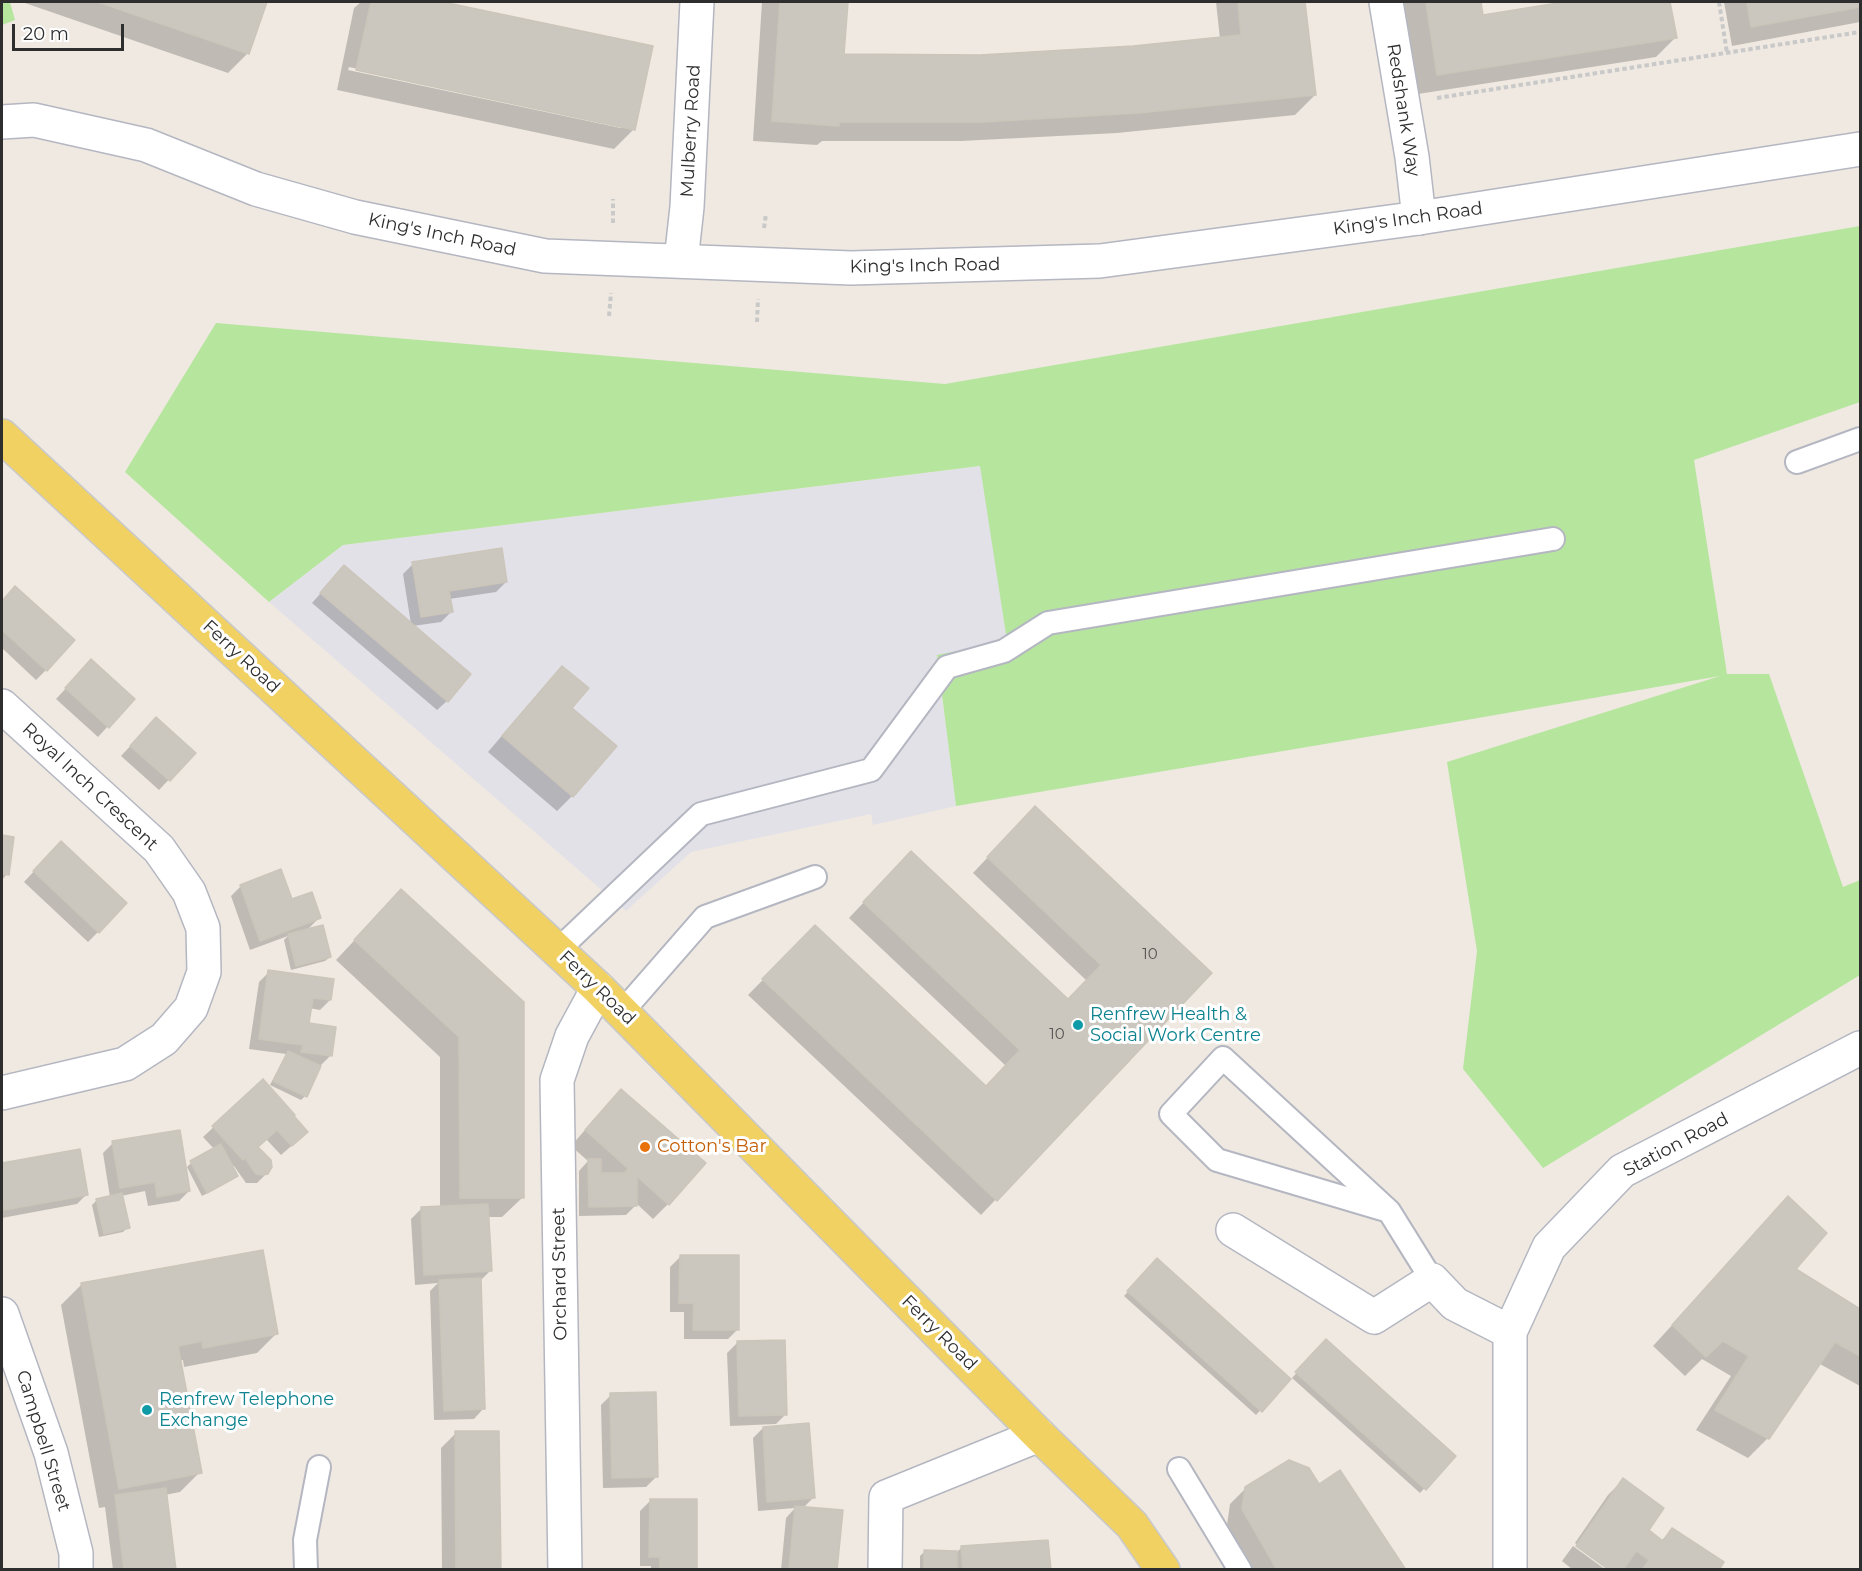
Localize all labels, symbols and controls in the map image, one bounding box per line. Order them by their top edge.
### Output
scale bar [15,12,128,50]
text: 20 m [23,23,69,45]
street label: Redshank Way [1382,42,1424,178]
street label: Mulberry Road [677,64,705,198]
street label: King's Inch Road [1332,198,1484,240]
street label: King's Inch Road [366,209,518,261]
street label: King's Inch Road [849,254,1001,278]
street label: Ferry Road [198,616,284,698]
street label: Royal Inch Crescent [18,718,162,856]
street label: Ferry Road [554,946,640,1030]
house number: 10 [1142,946,1158,964]
place label: Renfrew Health & Social Work Centre [1090,1004,1261,1046]
marker: Renfrew Health & Social Work Centre [1071,1018,1085,1032]
house number: 10 [1049,1026,1065,1044]
street label: Station Road [1620,1108,1732,1182]
place label: Cotton's Bar [657,1136,767,1158]
marker: Cotton's Bar [638,1140,652,1154]
street label: Orchard Street [548,1207,572,1341]
street label: Ferry Road [897,1291,981,1375]
street label: Campbell Street [11,1368,75,1514]
place label: Renfrew Telephone Exchange [159,1389,334,1432]
marker: Renfrew Telephone Exchange [140,1403,154,1417]

